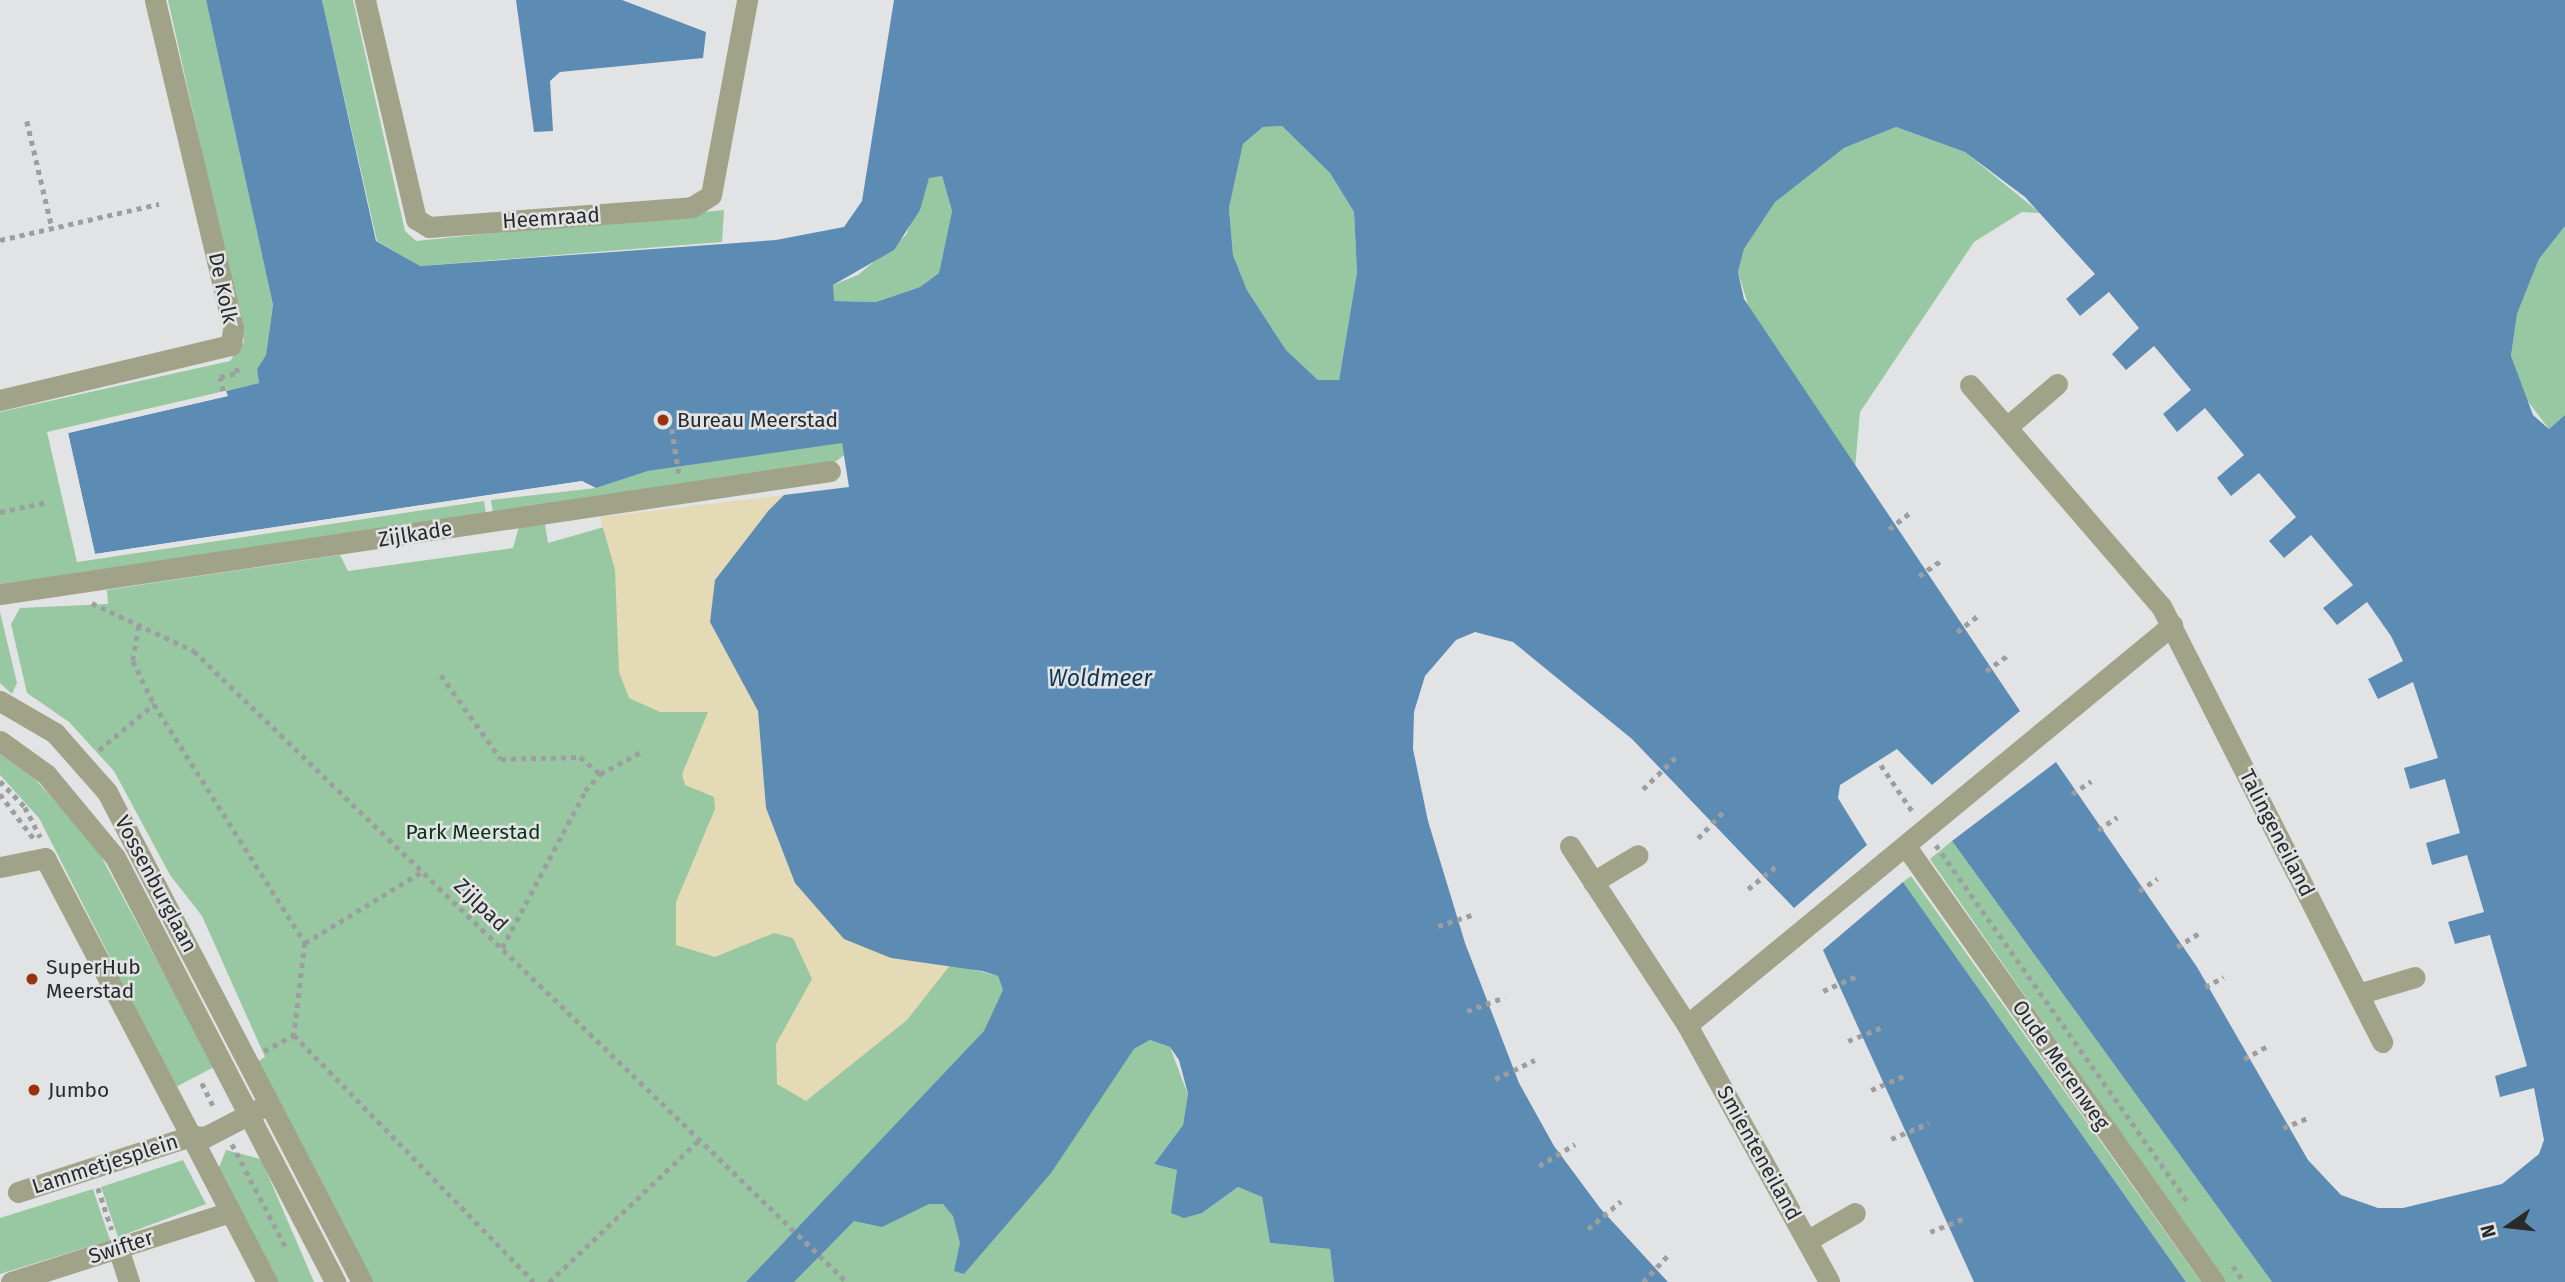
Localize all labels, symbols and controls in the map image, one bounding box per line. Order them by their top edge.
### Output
street label: Heemraad [501,202,601,234]
street label: De Kolk [203,250,243,326]
place label: Bureau Meerstad [677,407,838,433]
marker: Bureau Meerstad [655,412,671,428]
street label: Zijlkade [376,516,454,552]
water label: Woldmeer [1048,664,1152,692]
street label: Talingeneiland [2234,765,2320,901]
street label: Vossenburglaan [109,811,203,957]
park label: Park Meerstad [405,819,541,845]
street label: Zijlpad [449,873,513,937]
place label: SuperHub Meerstad [46,954,141,1004]
marker: SuperHub Meerstad [24,971,40,987]
street label: Oude Merenweg [2007,995,2115,1135]
place label: Jumbo [48,1077,109,1103]
street label: Smienteneiland [1712,1081,1806,1225]
marker: Jumbo [26,1082,42,1098]
street label: Lammetjesplein [29,1129,181,1199]
north arrow [2474,1191,2544,1261]
text: N [2475,1222,2501,1240]
street label: Swifter [86,1225,156,1269]

